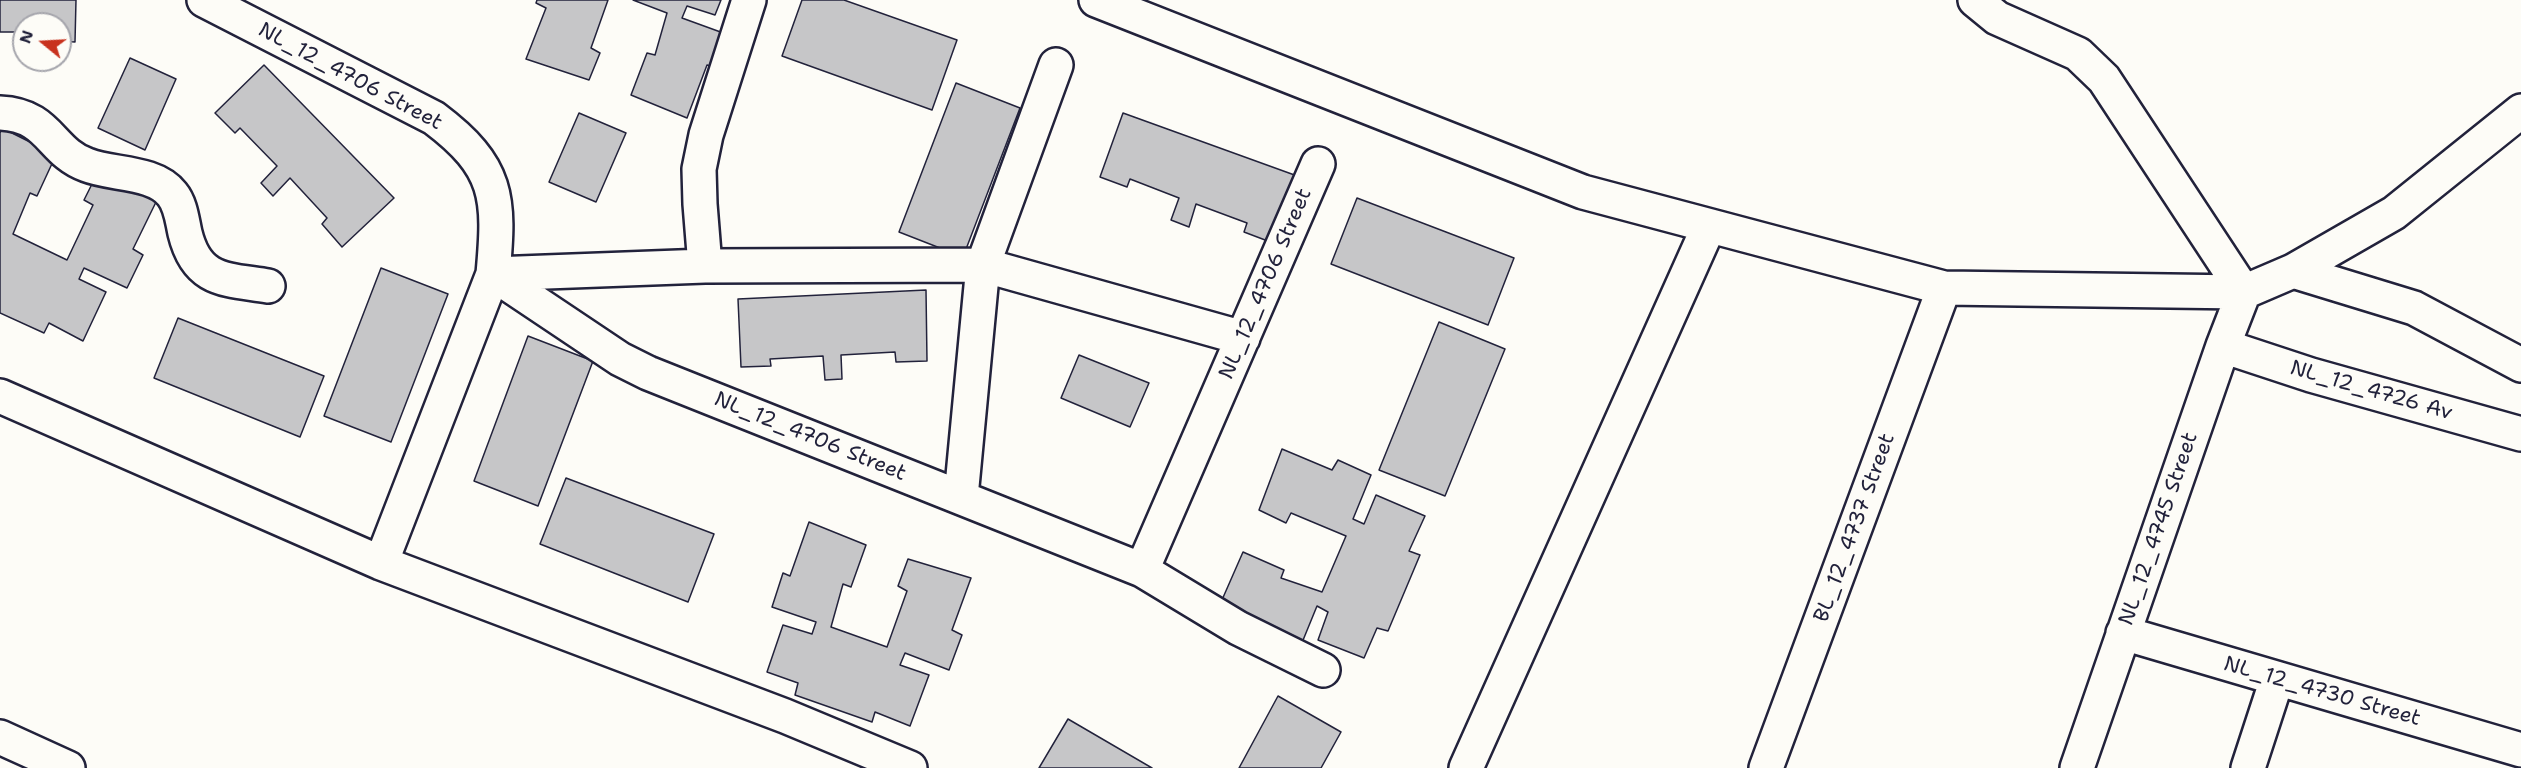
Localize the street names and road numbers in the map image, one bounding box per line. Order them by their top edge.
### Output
street label: NL_12_4706 Street [254,18,446,136]
street label: NL_12_4706 Street [1214,185,1318,383]
street label: NL_12_4726 Av [2287,356,2455,426]
street label: NL_12_4706 Street [710,387,910,487]
street label: NL_12_4745 Street [2114,429,2204,629]
street label: BL_12_4737 Street [1809,430,1901,626]
street label: NL_12_4730 Street [2221,652,2423,732]

